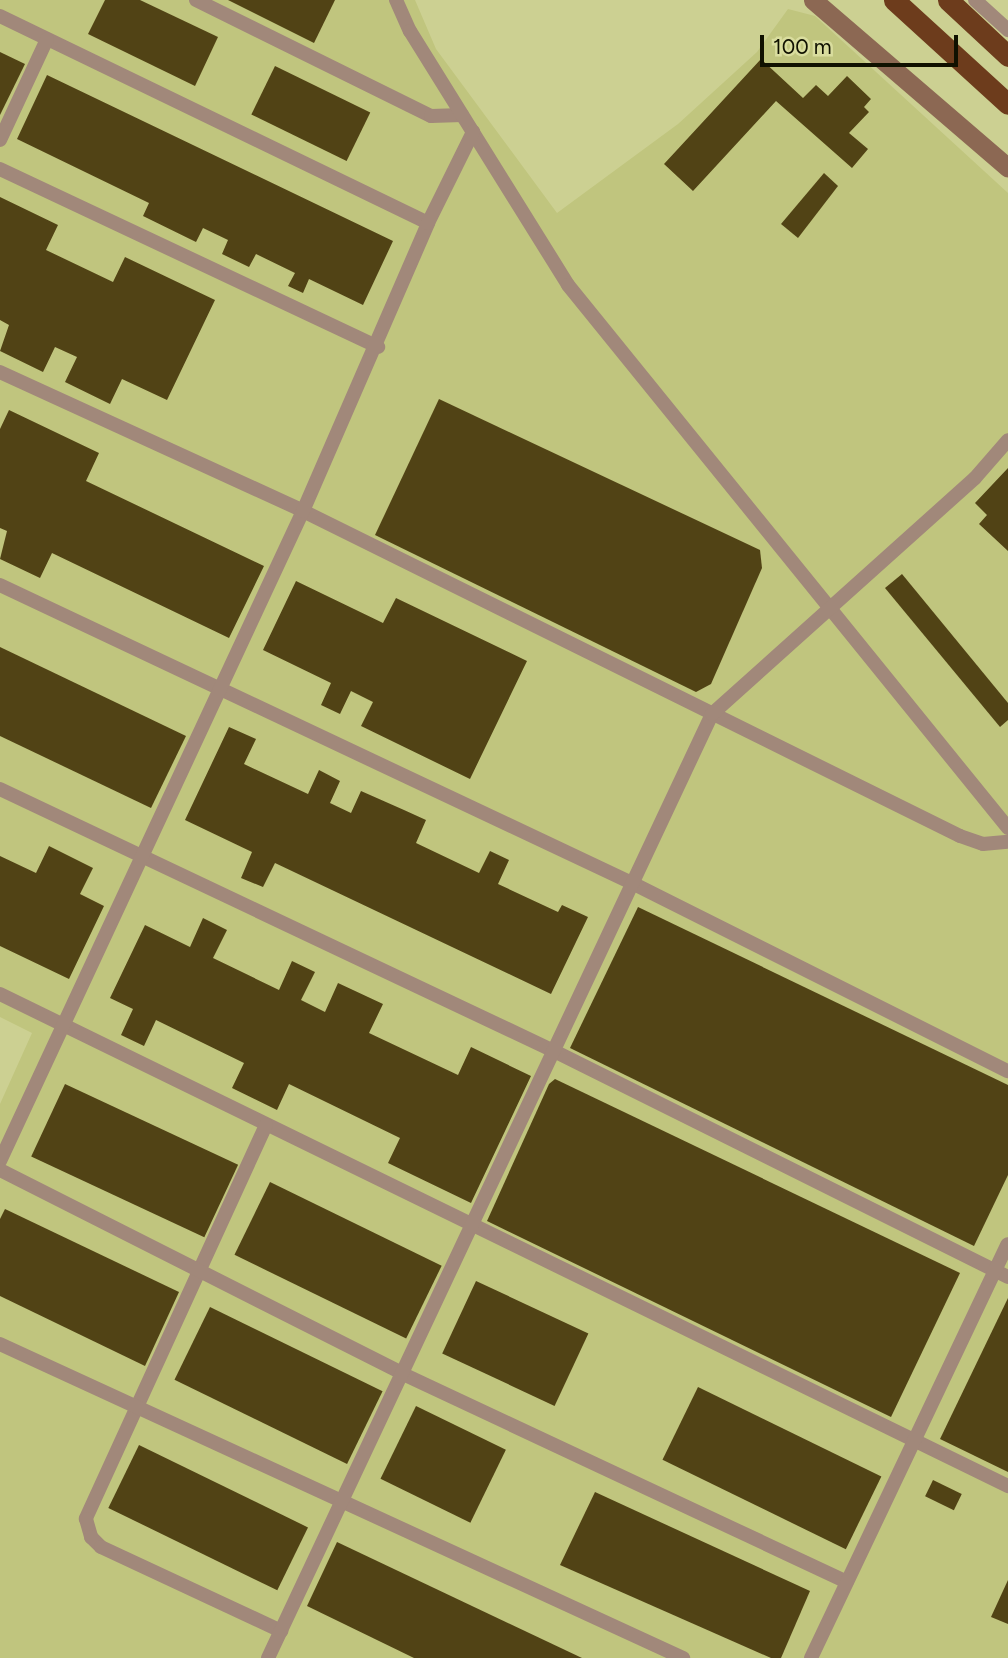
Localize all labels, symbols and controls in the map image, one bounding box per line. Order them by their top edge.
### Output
scale bar [763,21,961,65]
text: 100 m [773,34,832,59]

